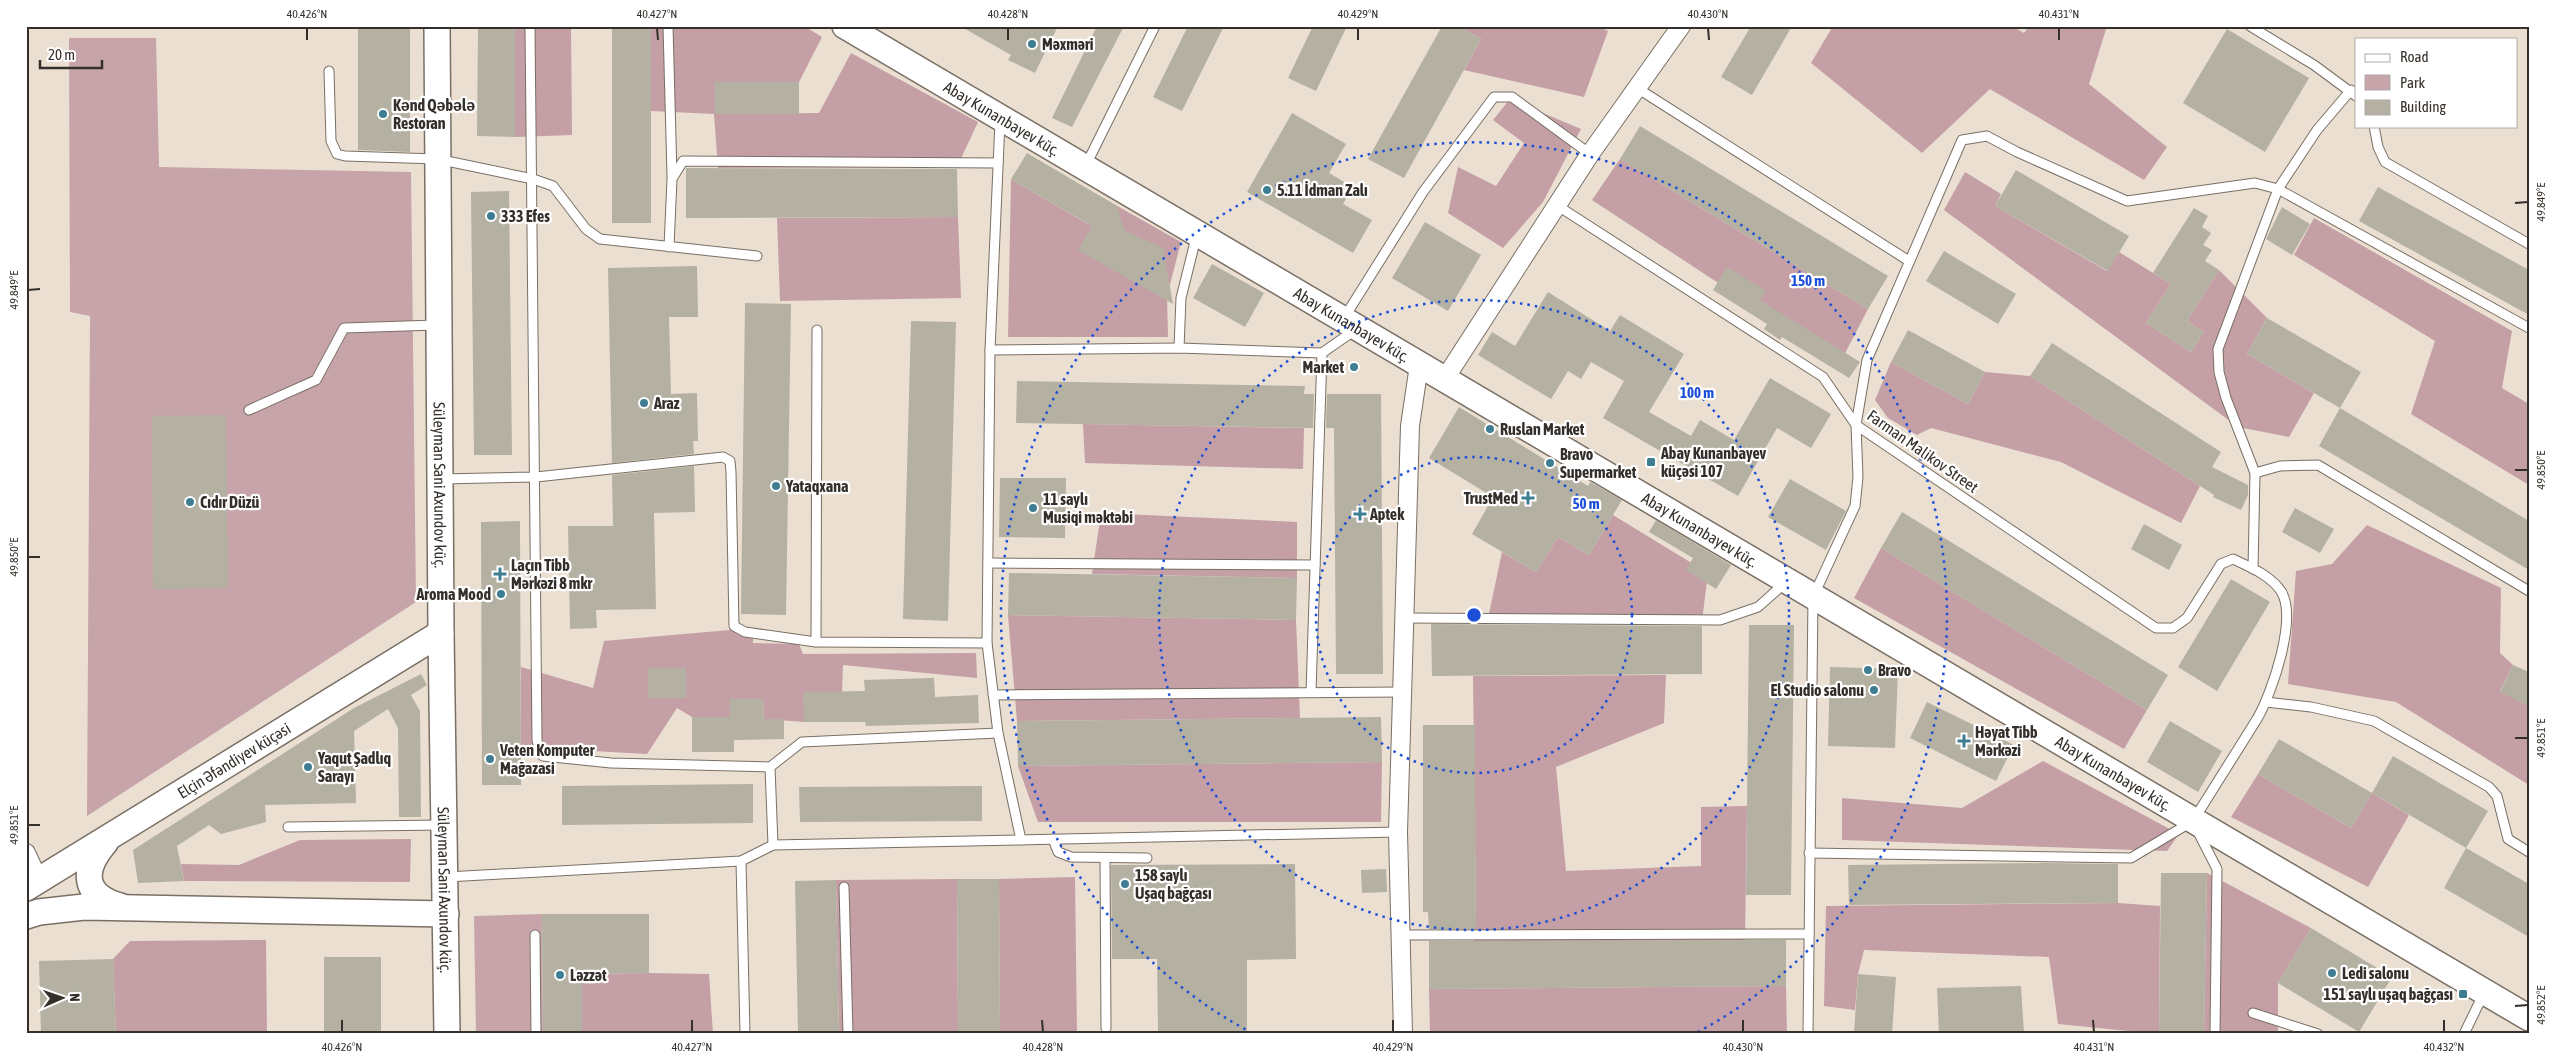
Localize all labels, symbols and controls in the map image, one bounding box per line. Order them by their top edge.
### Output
text: 40.426°N [287,7,327,21]
text: 40.427°N [637,7,677,21]
text: 40.428°N [988,7,1028,21]
text: 40.429°N [1338,7,1378,21]
text: 40.430°N [1688,7,1728,21]
text: 40.431°N [2039,7,2079,21]
place label: Məxməri [1042,35,1094,53]
scale bar [40,38,102,70]
marker: Məxməri [1026,38,1038,50]
legend [2355,38,2518,128]
text: 20 m [48,46,75,63]
text: Road [2400,48,2429,65]
text: Park [2400,74,2425,91]
street label: Abay Kunanbayev küç. [941,77,1063,159]
place label: Kәnd Qәbәlә Restoran [393,96,475,132]
text: Building [2400,98,2446,115]
marker: Kәnd Qәbәlә Restoran [377,108,389,120]
place label: 5.11 İdman Zalı [1277,181,1368,199]
text: 49.849°E [2534,183,2548,221]
marker: 5.11 İdman Zalı [1261,184,1273,196]
place label: 333 Efes [501,207,550,225]
marker: 333 Efes [485,210,497,222]
text: 49.849°E [7,271,21,309]
text: 150 m [1791,272,1825,289]
street label: Abay Kunanbayev küç. [1291,283,1413,366]
place label: Market [1303,358,1344,376]
marker: Market [1348,361,1360,373]
text: 100 m [1680,384,1714,401]
place label: Araz [653,394,680,412]
marker: Araz [638,397,650,409]
street label: Süleyman Sani Axundov küç. [430,402,450,568]
street label: Farman Malikov Street [1864,406,1982,496]
place label: Ruslan Market [1500,420,1585,438]
marker: Ruslan Market [1484,423,1496,435]
place label: Abay Kunanbayev küçəsi 107 [1660,444,1767,480]
place label: Bravo Supermarket [1560,445,1637,481]
text: 49.850°E [2534,451,2548,489]
marker: Abay Kunanbayev küçəsi 107 [1645,456,1657,468]
marker: Bravo Supermarket [1544,457,1556,469]
place label: Yataqxana [785,477,848,495]
marker: Yataqxana [770,480,782,492]
street label: Abay Kunanbayev küç. [1639,488,1761,571]
place label: TrustMed [1464,489,1518,507]
place label: 11 saylı Musiqi məktəbi [1043,490,1133,526]
marker: TrustMed [1522,492,1534,504]
place label: Cıdır Düzü [200,493,260,511]
text: 50 m [1573,495,1600,512]
marker: Cıdır Düzü [184,496,196,508]
marker: 11 saylı Musiqi məktəbi [1027,502,1039,514]
place label: Aptek [1369,505,1405,523]
marker: Aptek [1354,508,1366,520]
text: 49.850°E [7,538,21,576]
place label: Laçın Tibb Mərkəzi 8 mkr [511,556,592,592]
marker: Laçın Tibb Mərkəzi 8 mkr [493,567,507,581]
place label: Aroma Mood [415,585,491,603]
marker: Aroma Mood [495,588,507,600]
centre of rings [1465,606,1483,624]
place label: Bravo [1878,661,1912,679]
marker: Bravo [1862,664,1874,676]
place label: El Studio salonu [1771,681,1864,699]
marker: El Studio salonu [1868,684,1880,696]
street label: Elçin Əfəndiyev küçəsi [174,719,294,802]
text: 49.851°E [2534,719,2548,757]
place label: Həyat Tibb Mərkəzi [1975,723,2038,759]
street label: Abay Kunanbayev küç. [2052,732,2174,814]
marker: Həyat Tibb Mərkəzi [1957,734,1971,748]
place label: Veten Komputer Mağazasi [499,741,595,777]
place label: Yaqut Şadlıq Sarayı [317,749,391,785]
marker: Veten Komputer Mağazasi [484,753,496,765]
marker: Yaqut Şadlıq Sarayı [302,761,314,773]
text: 49.851°E [7,806,21,844]
street label: Süleyman Sani Axundov küç. [434,807,455,973]
place label: 158 saylı Uşaq bağçası [1135,866,1212,902]
marker: 158 saylı Uşaq bağçası [1119,878,1131,890]
place label: Ledi salonu [2342,964,2409,982]
place label: Ləzzət [570,966,607,984]
marker: Ledi salonu [2326,967,2338,979]
marker: Ləzzət [554,969,566,981]
north arrow [38,972,88,1022]
place label: 151 saylı uşaq bağçası [2324,985,2453,1003]
text: 49.852°E [2534,986,2548,1024]
marker: 151 saylı uşaq bağçası [2457,988,2469,1000]
text: N [67,993,83,1002]
text: 40.426°N [322,1040,362,1054]
text: 40.427°N [672,1040,712,1054]
text: 40.428°N [1023,1040,1063,1054]
text: 40.429°N [1373,1040,1413,1054]
text: 40.430°N [1723,1040,1763,1054]
text: 40.431°N [2074,1040,2114,1054]
text: 40.432°N [2424,1040,2464,1054]

